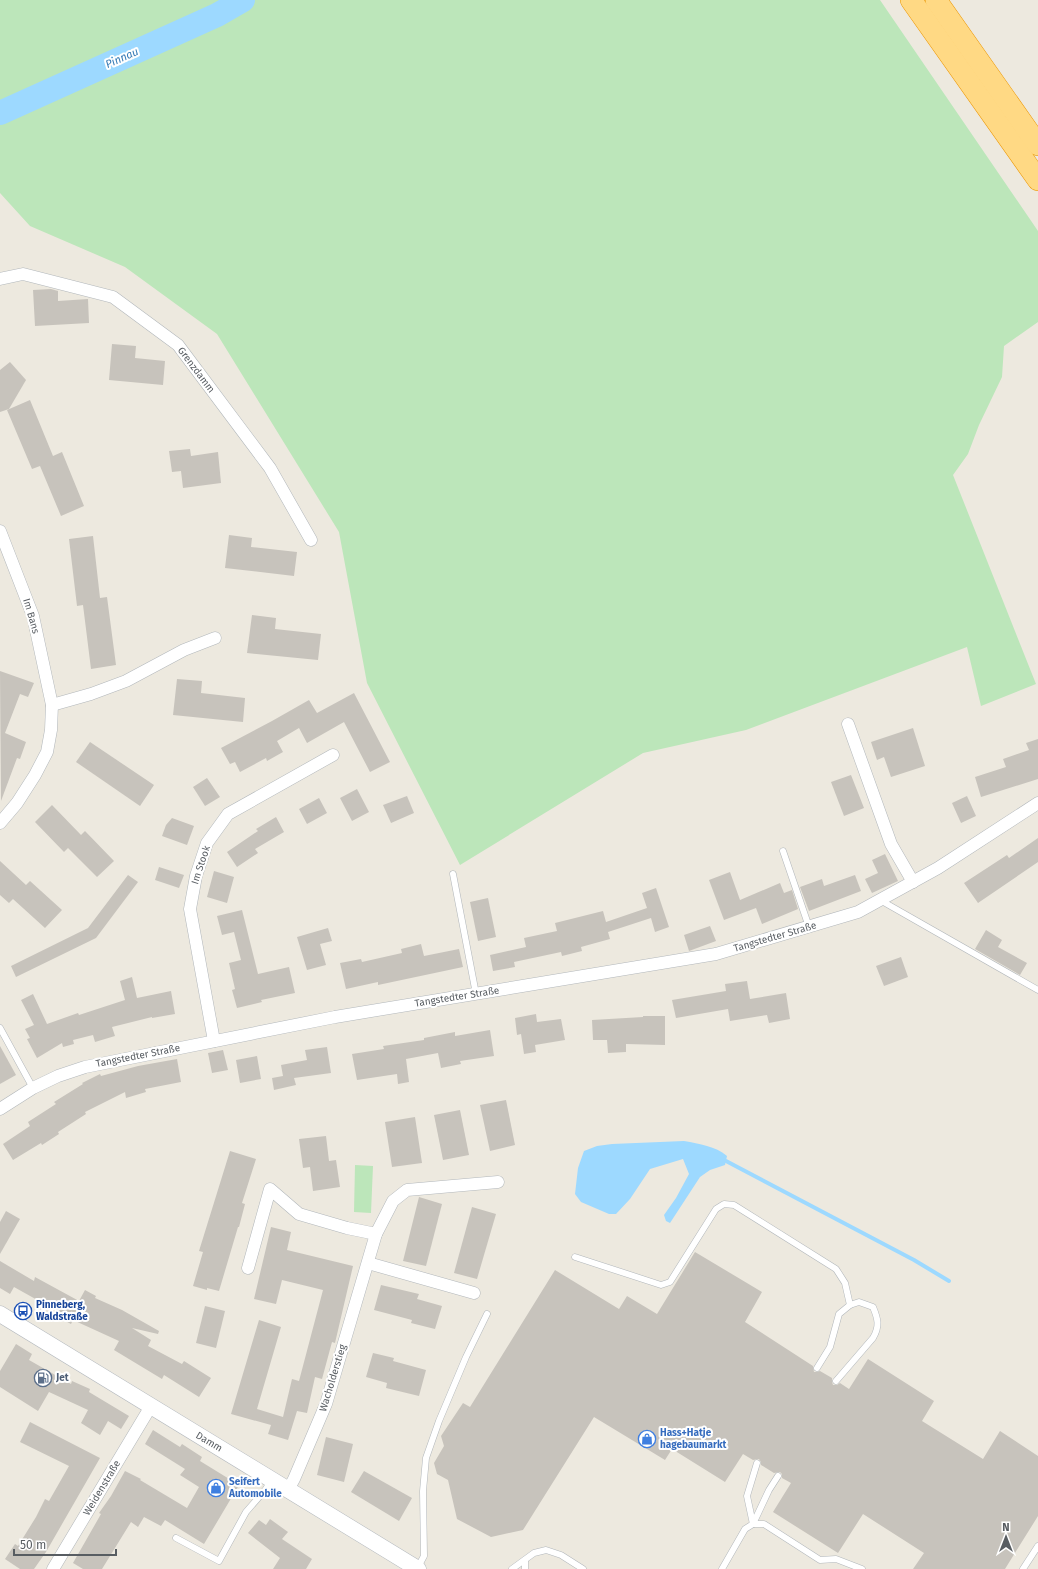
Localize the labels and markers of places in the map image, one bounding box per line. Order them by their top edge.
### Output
place label: Pinneberg, Waldstraße [36,1299,88,1323]
bus stop icon: Pinneberg, Waldstraße [13,1301,33,1321]
fuel station icon: Jet [33,1368,53,1388]
place label: Jet [55,1372,69,1384]
place label: Hass+Hatje hagebaumarkt [660,1427,726,1451]
shop icon: Hass+Hatje hagebaumarkt [637,1429,657,1449]
place label: Seifert Automobile [228,1476,282,1500]
shop icon: Seifert Automobile [206,1478,226,1498]

